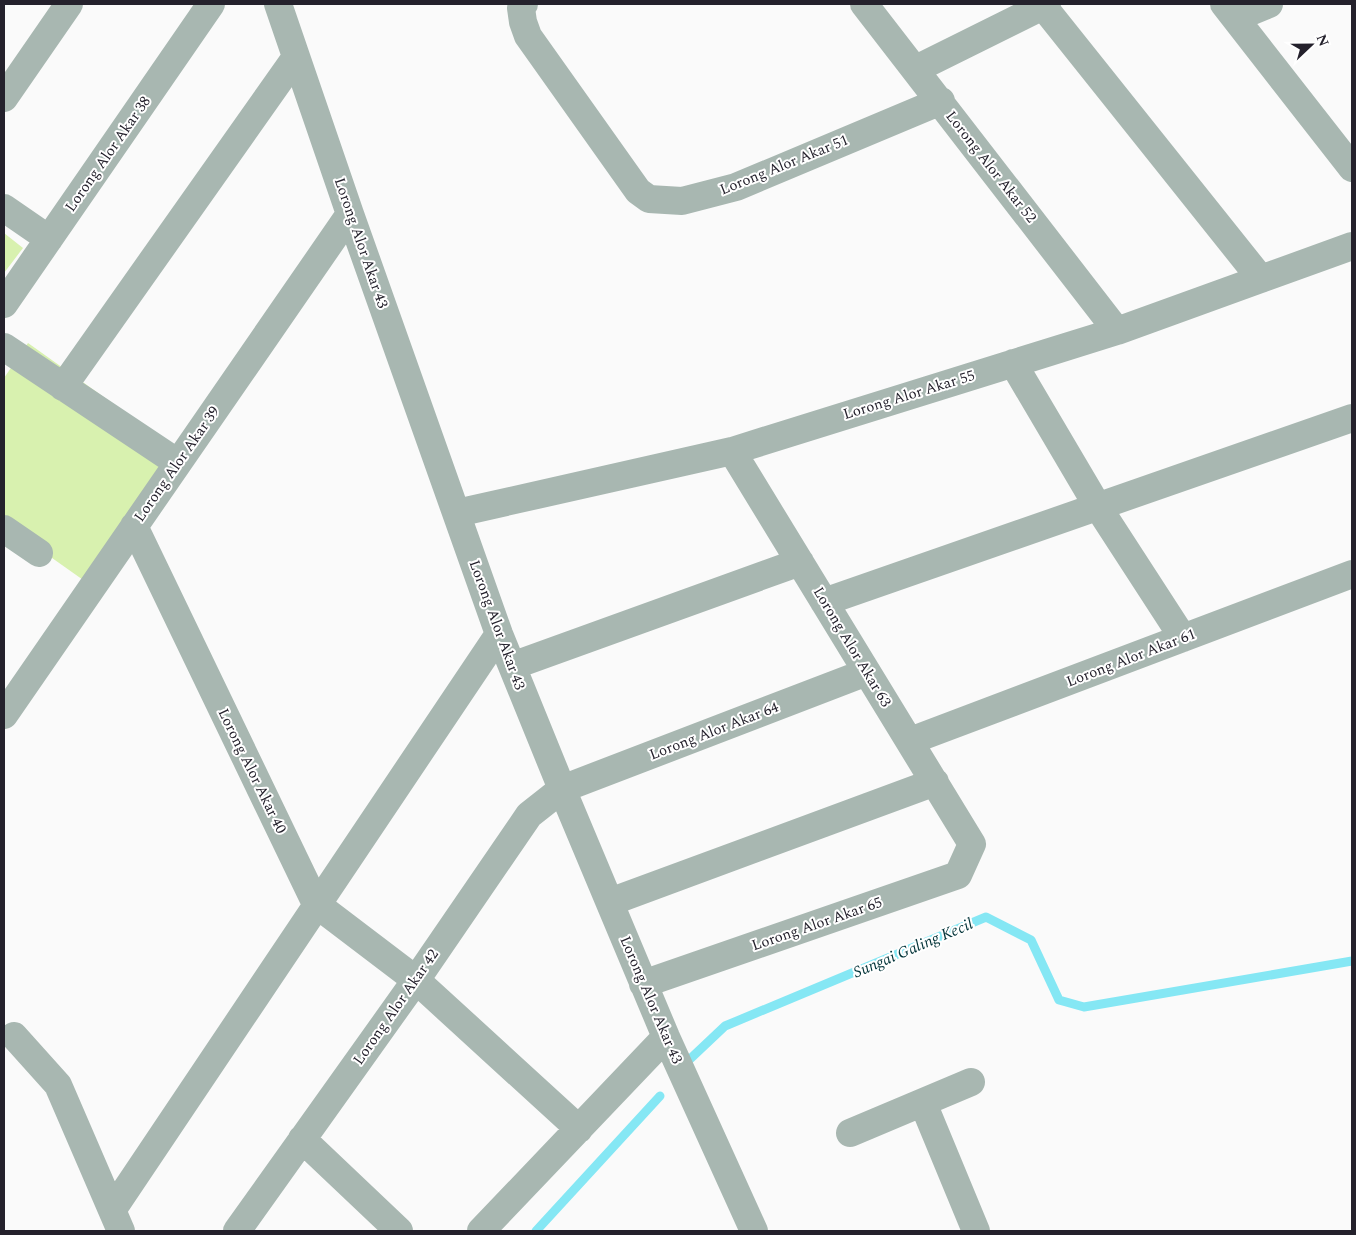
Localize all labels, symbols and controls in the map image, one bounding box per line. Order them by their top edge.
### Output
north arrow [1286,20,1336,70]
text: N [1311,31,1334,50]
street label: Lorong Alor Akar 38 [59,91,157,217]
street label: Lorong Alor Akar 52 [940,106,1042,228]
street label: Lorong Alor Akar 51 [716,129,852,201]
street label: Lorong Alor Akar 43 [328,175,394,312]
street label: Lorong Alor Akar 55 [840,364,978,426]
street label: Lorong Alor Akar 39 [128,401,226,527]
street label: Lorong Alor Akar 43 [463,557,531,694]
street label: Lorong Alor Akar 63 [807,582,897,712]
street label: Lorong Alor Akar 61 [1063,623,1199,693]
street label: Lorong Alor Akar 64 [646,696,782,766]
street label: Lorong Alor Akar 40 [212,704,292,838]
street label: Lorong Alor Akar 65 [749,891,885,957]
water label: Sungai Galing Kecil [849,912,977,984]
street label: Lorong Alor Akar 43 [614,933,689,1068]
street label: Lorong Alor Akar 42 [347,944,445,1070]

